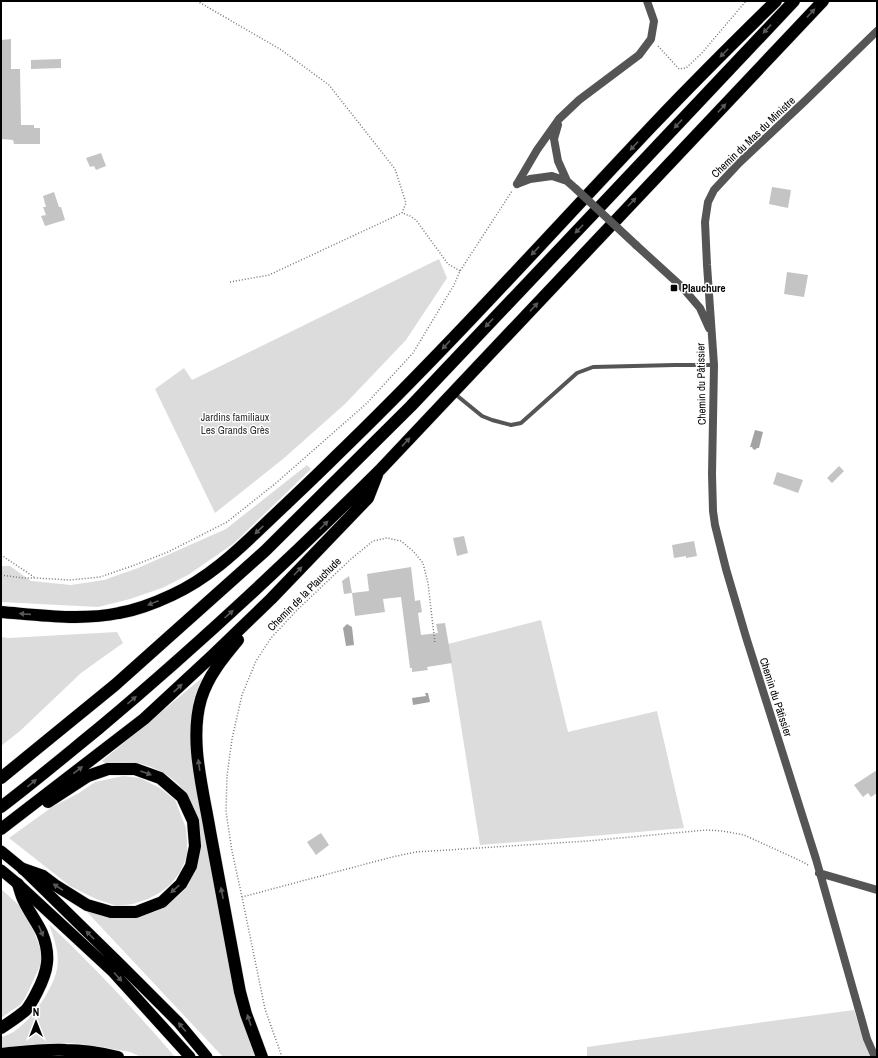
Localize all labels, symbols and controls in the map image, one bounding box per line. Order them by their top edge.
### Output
one-way arrow [806,8,816,18]
one-way arrow [763,25,772,34]
one-way arrow [719,48,729,58]
street label: Chemin du Mas du Ministre [708,93,798,181]
one-way arrow [717,103,727,113]
one-way arrow [673,119,683,129]
one-way arrow [629,141,638,151]
one-way arrow [628,197,637,207]
one-way arrow [574,224,584,234]
one-way arrow [530,246,540,256]
place label: Plauchure [682,281,726,295]
marker: Plauchure [669,283,679,293]
one-way arrow [529,302,538,312]
one-way arrow [484,318,494,328]
one-way arrow [442,341,451,350]
street label: Chemin du Pâtissier [693,343,709,425]
park label: Jardins familiaux Les Grands Grès [201,410,270,437]
one-way arrow [401,437,411,447]
one-way arrow [319,520,329,530]
one-way arrow [254,525,264,534]
street label: Chemin de la Plauchude [264,554,344,634]
one-way arrow [293,566,303,576]
one-way arrow [146,600,158,606]
one-way arrow [224,609,234,619]
one-way arrow [19,611,31,618]
street label: Chemin du Pâtissier [757,656,795,738]
one-way arrow [173,683,183,692]
one-way arrow [127,696,137,705]
one-way arrow [196,759,202,771]
one-way arrow [72,766,83,774]
one-way arrow [141,770,153,776]
one-way arrow [27,779,37,788]
one-way arrow [53,883,63,891]
one-way arrow [170,885,180,894]
one-way arrow [219,887,225,899]
one-way arrow [38,926,44,938]
one-way arrow [85,930,95,940]
one-way arrow [113,972,123,982]
north arrow [16,1002,56,1042]
text: N [33,1005,39,1019]
one-way arrow [245,1014,251,1026]
one-way arrow [177,1022,186,1033]

